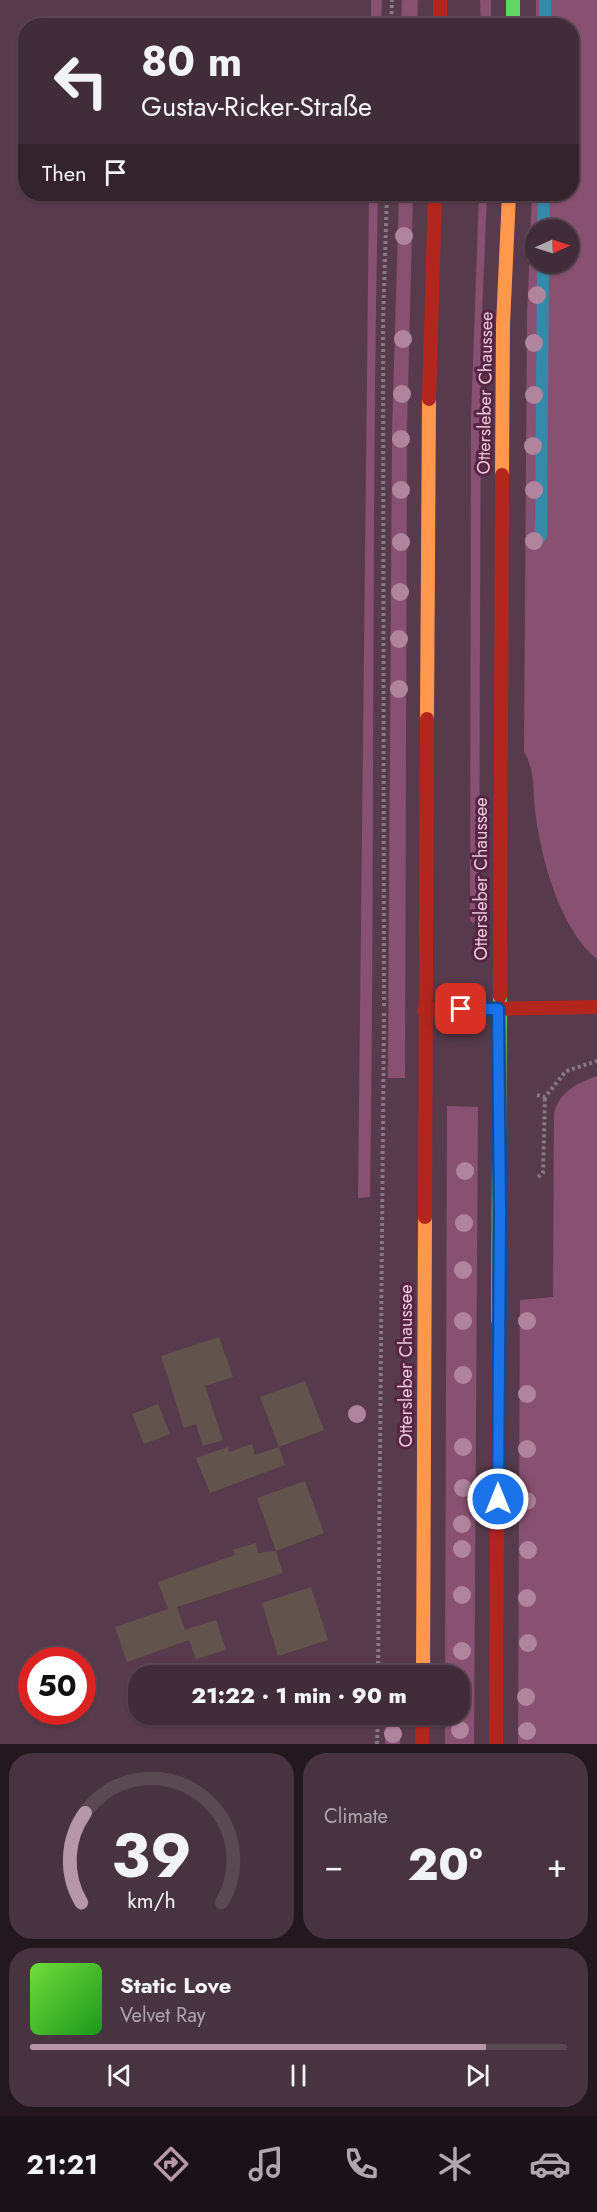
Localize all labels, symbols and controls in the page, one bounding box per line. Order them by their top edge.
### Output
text: 80 m [141,31,242,92]
icon: left [42,42,120,120]
text: Gustav-Ricker-Straße [141,87,372,126]
icon: arrive [99,156,132,189]
text: Then [42,157,87,189]
north arrow [525,219,579,273]
map controls [525,219,579,273]
street label: Ottersleber Chaussee [471,311,499,475]
street label: Ottersleber Chaussee [468,797,494,961]
pin [435,983,486,1034]
icon: arrive [444,992,477,1025]
street label: Ottersleber Chaussee [393,1284,419,1448]
position arrow [466,1467,530,1531]
speed limit sign: 50 [18,1647,96,1725]
text: 21:22 · 1 min · 90 m [191,1679,407,1711]
text: Climate [324,1802,388,1831]
text: 39 [111,1810,192,1900]
text: 20° [408,1832,483,1897]
text: − [324,1842,343,1889]
text: + [547,1842,567,1889]
text: km/h [127,1885,176,1916]
text: Static Love [120,1969,231,2001]
text: Velvet Ray [120,2001,206,2030]
icon: previous [103,2059,136,2092]
icon: pause [282,2059,315,2092]
icon: next [461,2059,494,2092]
icon: directions [150,2143,192,2185]
icon: music [245,2143,287,2185]
icon: phone [340,2143,382,2185]
icon: climate [434,2143,476,2185]
icon: car [529,2143,571,2185]
text: 21:21 [26,2145,98,2184]

